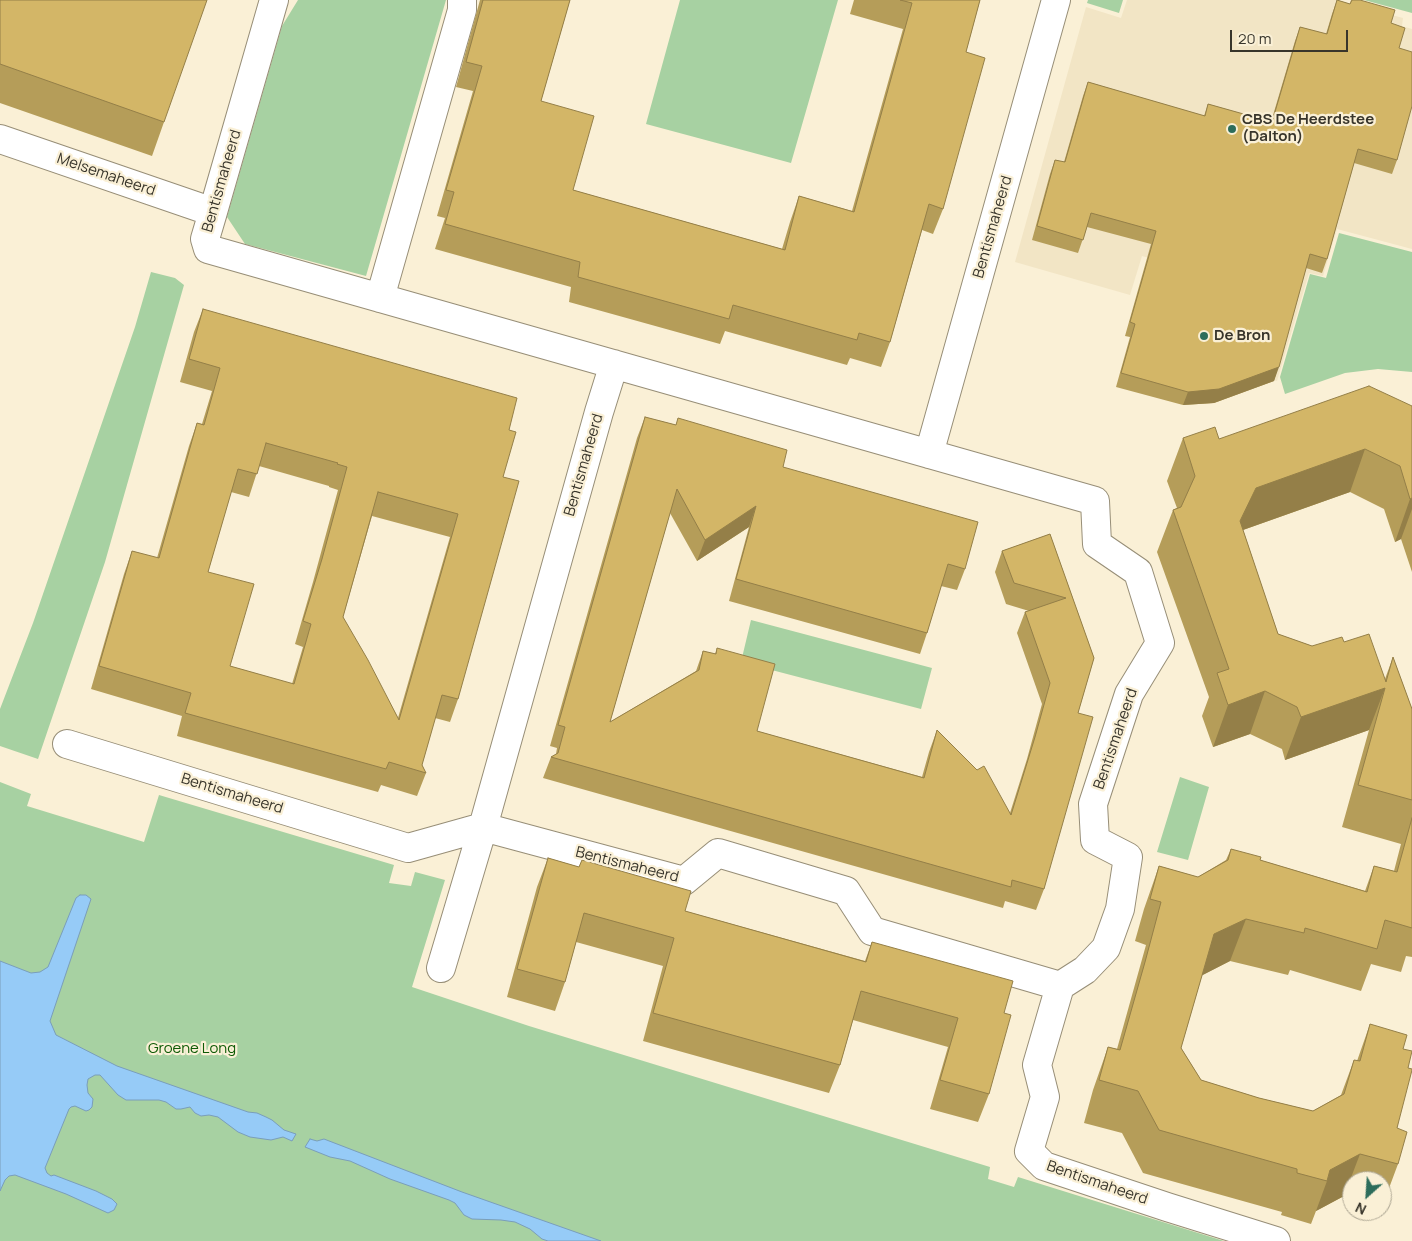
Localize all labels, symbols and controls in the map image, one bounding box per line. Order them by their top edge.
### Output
scale bar [1232,20,1350,52]
text: 20 m [1238,28,1271,49]
place label: CBS De Heerdstee (Dalton) [1242,111,1374,146]
marker: CBS De Heerdstee (Dalton) [1226,123,1238,135]
street label: Bentismaheerd [199,128,245,234]
street label: Melsemaheerd [54,150,158,200]
street label: Bentismaheerd [970,174,1016,280]
place label: De Bron [1214,327,1270,345]
marker: De Bron [1198,330,1210,342]
street label: Bentismaheerd [561,412,607,518]
street label: Bentismaheerd [1090,686,1142,792]
street label: Bentismaheerd [179,770,285,818]
street label: Bentismaheerd [574,843,680,887]
park label: Groene Long [148,1040,236,1058]
street label: Bentismaheerd [1044,1157,1150,1209]
north arrow [1342,1171,1392,1221]
text: N [1352,1198,1369,1220]

